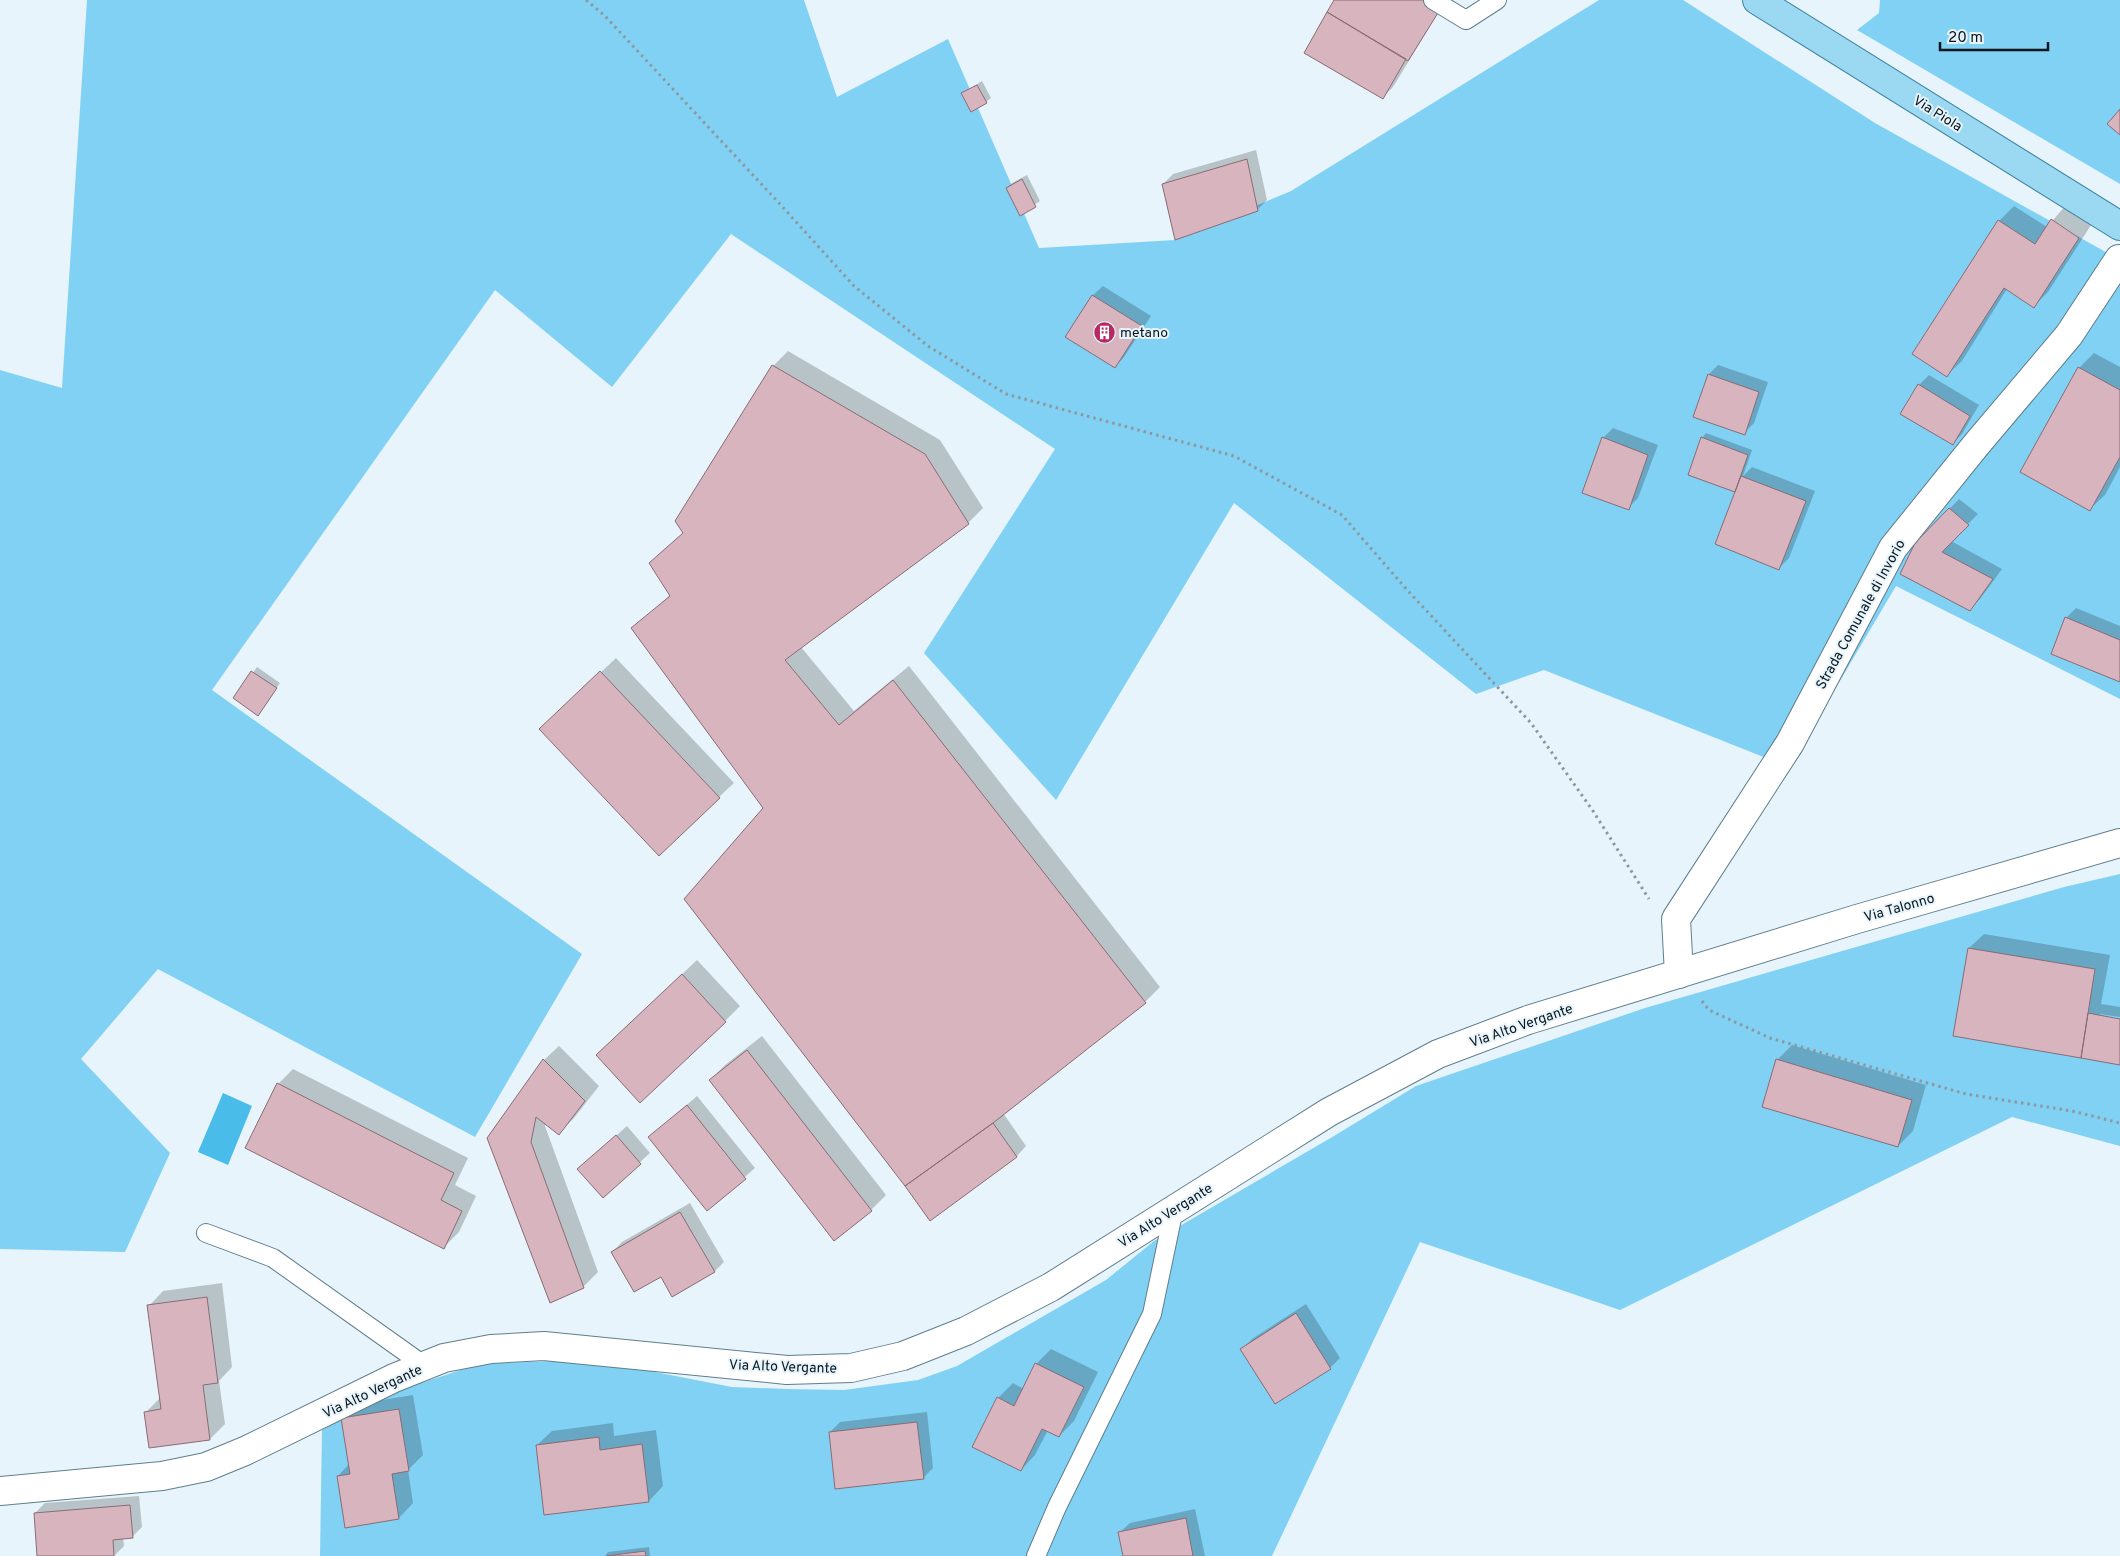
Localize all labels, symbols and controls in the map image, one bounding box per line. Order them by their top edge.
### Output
scale bar [1940,20,2048,52]
text: 20 m [1948,29,1983,48]
street label: Via Piola [1910,93,1965,136]
building icon: metano [1092,320,1116,344]
place label: metano [1120,325,1168,342]
street label: Strada Comunale di Invorio [1813,537,1910,693]
street label: Via Talonno [1862,890,1937,927]
street label: Via Alto Vergante [1468,1001,1575,1052]
street label: Via Alto Vergante [1115,1180,1216,1252]
street label: Via Alto Vergante [729,1357,837,1378]
street label: Via Alto Vergante [320,1362,425,1423]

